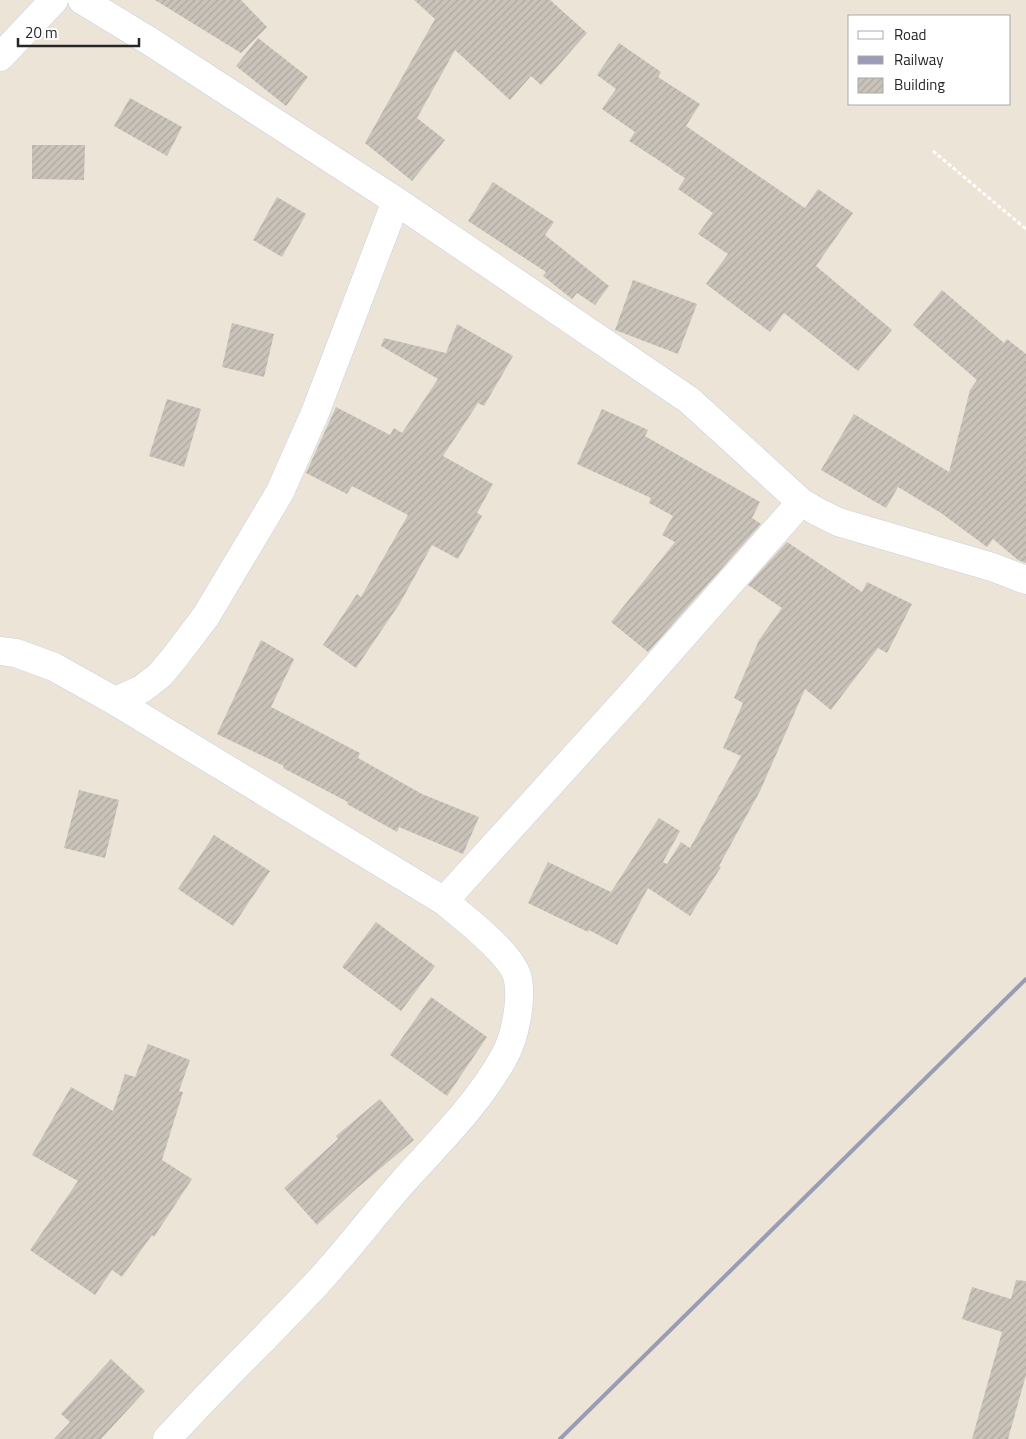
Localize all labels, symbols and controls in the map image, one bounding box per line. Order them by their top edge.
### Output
scale bar [18,15,139,47]
legend [848,15,1011,105]
text: 20 m [25,21,58,44]
text: Road [894,23,926,46]
text: Railway [894,48,944,71]
text: Building [894,73,945,96]

